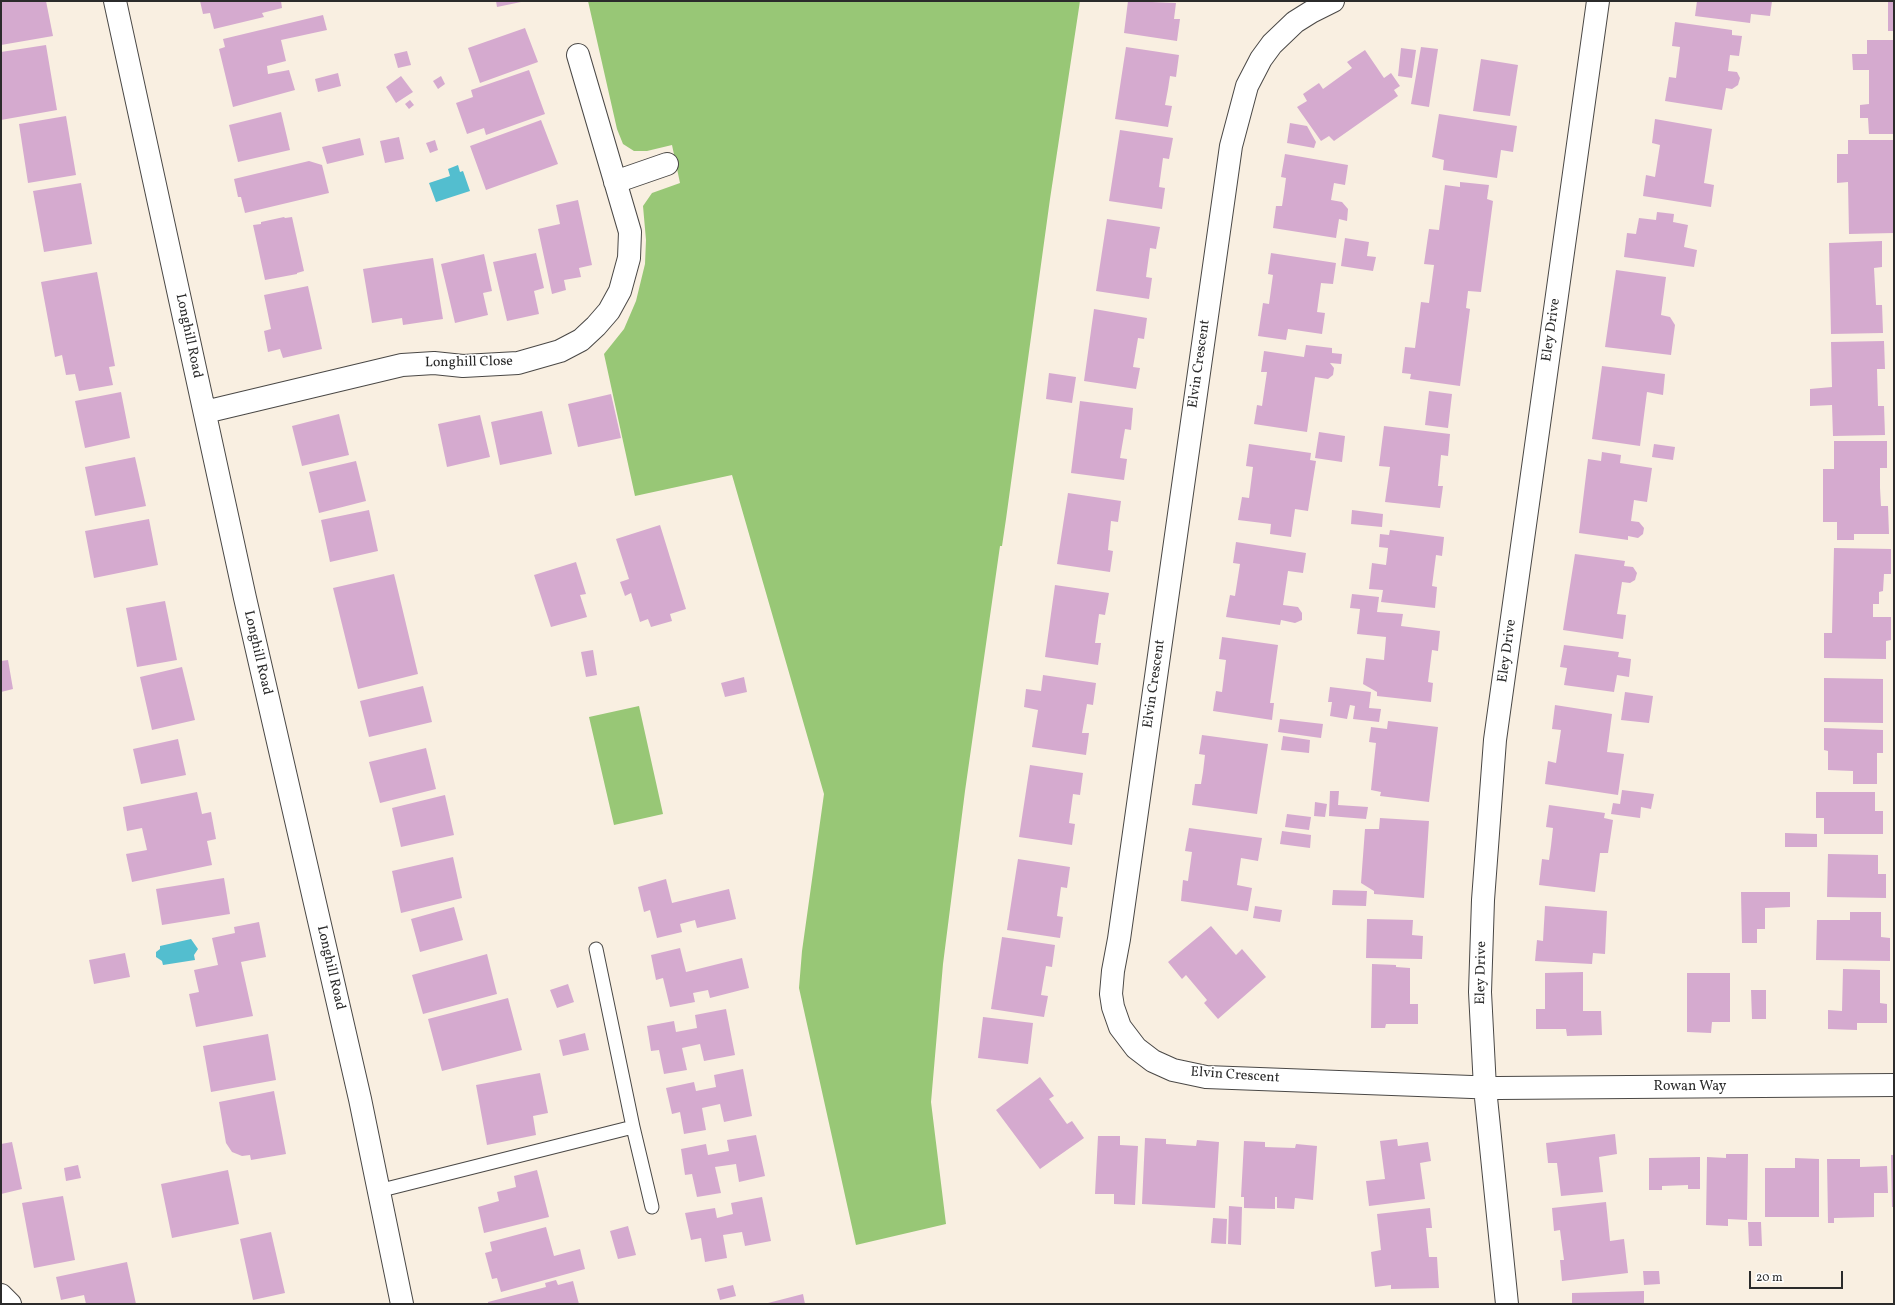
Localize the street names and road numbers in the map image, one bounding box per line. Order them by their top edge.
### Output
street label: Longhill Road [171,292,205,380]
street label: Eley Drive [1539,297,1565,363]
street label: Elvin Crescent [1185,319,1215,409]
street label: Longhill Close [425,354,513,372]
street label: Longhill Road [239,609,275,697]
street label: Eley Drive [1495,618,1521,684]
street label: Elvin Crescent [1140,639,1170,729]
street label: Longhill Road [312,924,348,1012]
street label: Eley Drive [1473,941,1491,1005]
street label: Elvin Crescent [1190,1065,1280,1087]
street label: Rowan Way [1654,1079,1726,1095]

